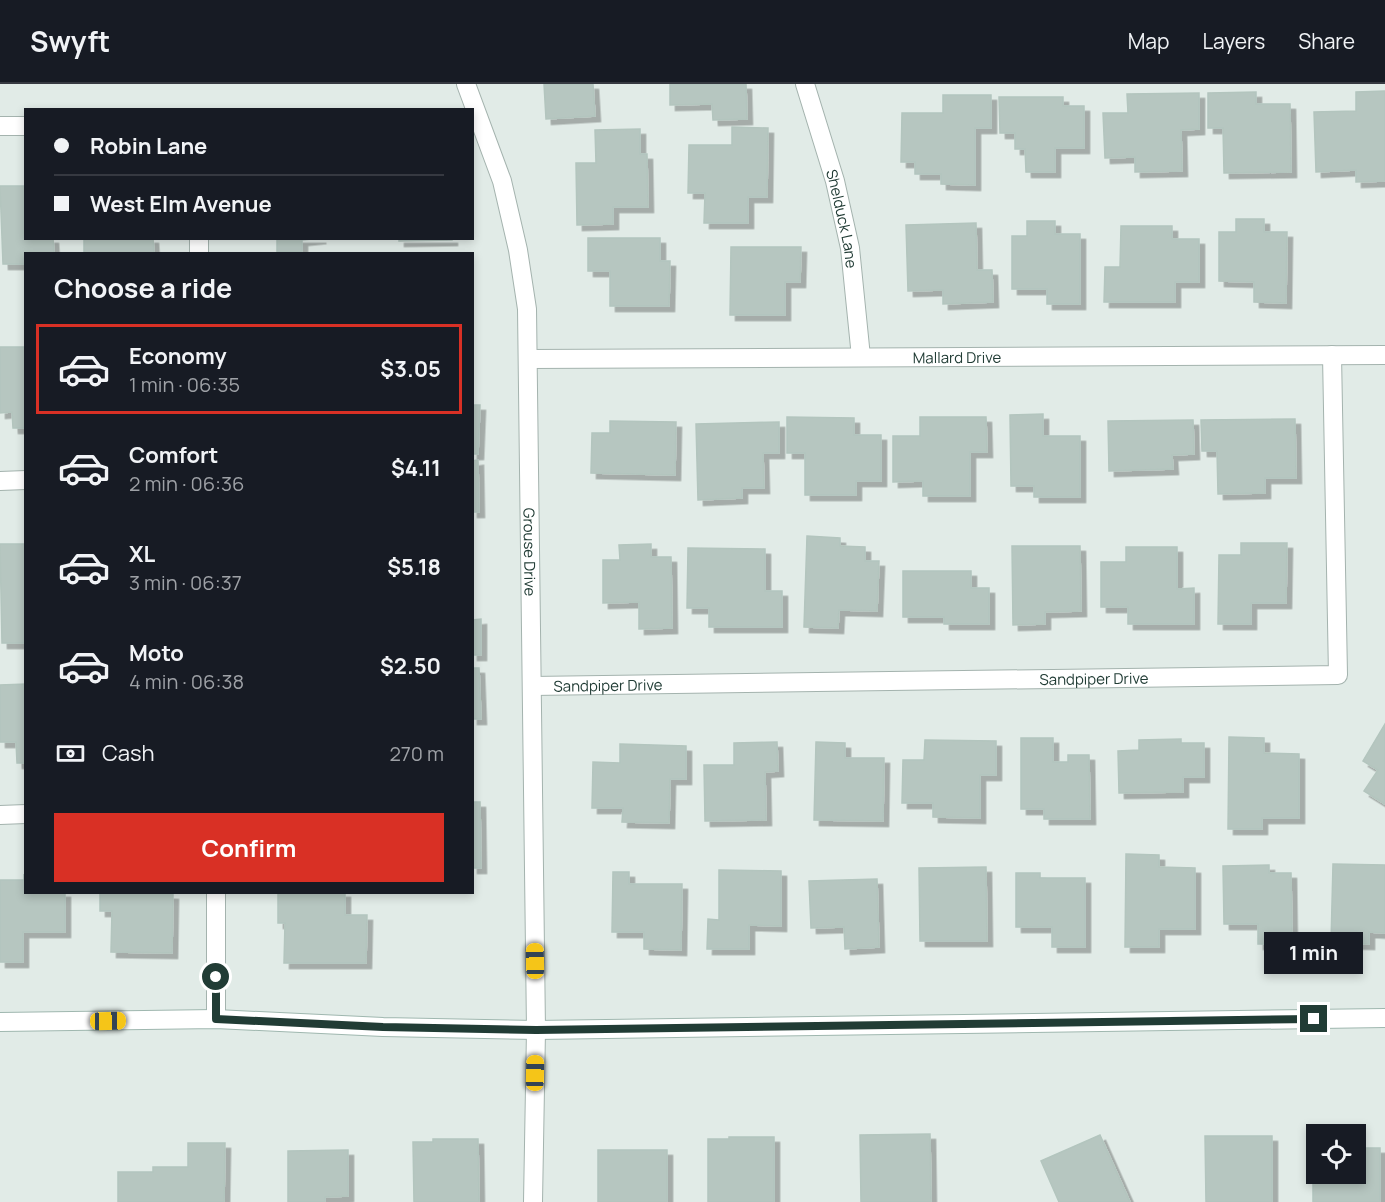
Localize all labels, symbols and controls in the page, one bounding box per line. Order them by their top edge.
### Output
text: Swyft [30,22,110,60]
text: Map [1128,27,1169,55]
text: Layers [1202,27,1265,55]
text: Share [1298,27,1355,55]
text: Robin Lane [90,131,207,161]
street label: Shelduck Lane [821,167,862,269]
text: West Elm Avenue [90,189,272,219]
text: Choose a ride [54,269,232,306]
text: Economy [129,341,227,371]
icon: car [57,342,111,396]
street label: Mallard Drive [913,346,1002,368]
text: $3.05 [380,354,441,384]
text: 1 min · 06:35 [129,371,240,398]
text: Comfort [129,440,218,470]
icon: car [57,441,111,495]
text: $4.11 [391,453,441,483]
text: 2 min · 06:36 [129,470,245,497]
street label: Grouse Drive [519,508,541,597]
text: XL [129,539,155,569]
icon: car [57,540,111,594]
text: $5.18 [387,552,441,582]
text: 3 min · 06:37 [129,569,242,596]
text: Moto [129,638,184,668]
icon: car [57,639,111,693]
text: $2.50 [380,651,441,681]
street label: Sandpiper Drive [1039,667,1149,690]
text: 4 min · 06:38 [129,668,244,695]
street label: Sandpiper Drive [553,674,663,696]
icon: cash [54,737,87,770]
text: Cash [102,738,155,768]
text: 270 m [389,740,444,767]
button: Confirm [54,813,444,882]
callout: 1 min [1264,932,1364,974]
text: 1 min [1289,939,1338,966]
car [526,943,544,979]
route start [202,963,229,990]
route end [1300,1005,1327,1032]
car [90,1012,126,1030]
car [526,1055,544,1091]
map controls [1306,1124,1366,1184]
button: locate [1306,1124,1366,1184]

